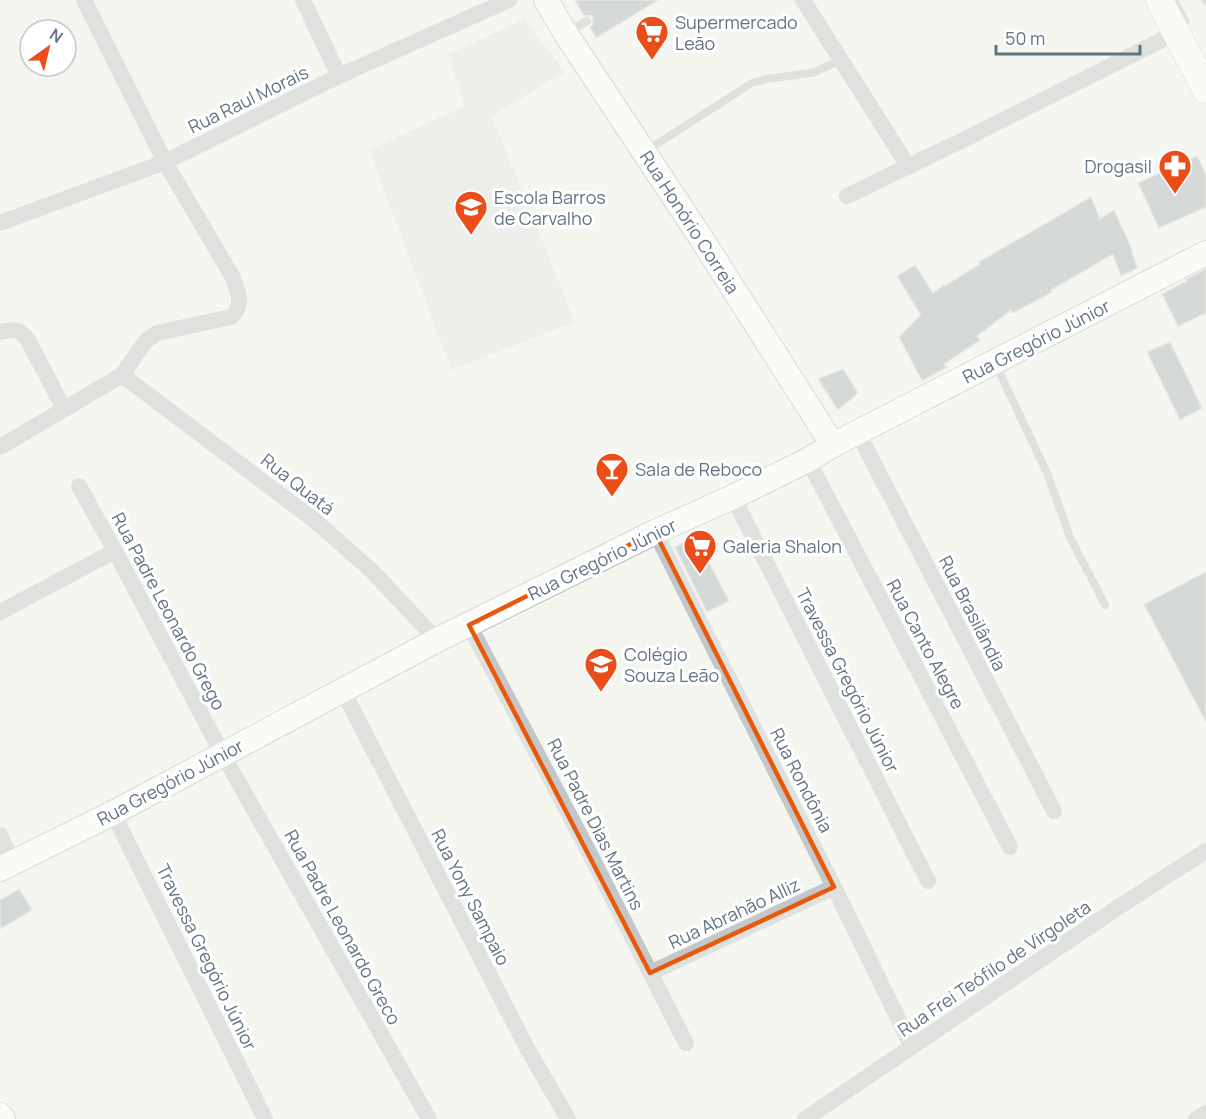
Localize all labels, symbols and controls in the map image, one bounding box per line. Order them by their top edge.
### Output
place label: Supermercado Leão [675,10,798,55]
supermarket icon: Supermercado Leão [634,14,670,61]
north arrow [18,18,78,78]
scale bar [996,18,1140,56]
text: N [45,23,67,48]
text: 50 m [1005,26,1045,50]
street label: Rua Raul Morais [184,59,312,139]
street label: Rua Honório Correia [635,146,745,298]
pharmacy icon: Drogasil [1157,148,1193,195]
place label: Drogasil [1084,154,1152,178]
place label: Escola Barros de Carvalho [494,185,606,230]
school or university icon: Escola Barros de Carvalho [453,189,489,236]
street label: Rua Gregório Júnior [958,293,1114,389]
street label: Rua Quatá [256,448,340,520]
bar icon: Sala de Reboco [594,451,630,498]
place label: Sala de Reboco [635,457,762,481]
street label: Rua Padre Leonardo Grego [107,508,231,714]
street label: Rua Gregório Júnior [524,512,681,605]
supermarket icon: Galeria Shalon [682,528,718,575]
place label: Galeria Shalon [723,534,842,558]
street label: Rua Brasilândia [934,551,1012,675]
street label: Rua Canto Alegre [882,575,970,713]
street label: Travessa Gregório Júnior [791,584,905,777]
place label: Colégio Souza Leão [624,642,719,687]
school or university icon: Colégio Souza Leão [583,646,619,693]
street label: Rua Rondônia [765,724,839,836]
street label: Rua Gregório Júnior [93,733,248,831]
street label: Rua Padre Dias Martins [542,734,650,914]
street label: Rua Padre Leonardo Greco [279,825,407,1029]
street label: Rua Yony Sampaio [426,825,516,969]
street label: Travessa Gregório Júnior [151,860,263,1054]
street label: Rua Abrahão Alliz [664,872,804,954]
street label: Rua Frei Teófilo de Virgoleta [893,894,1095,1042]

